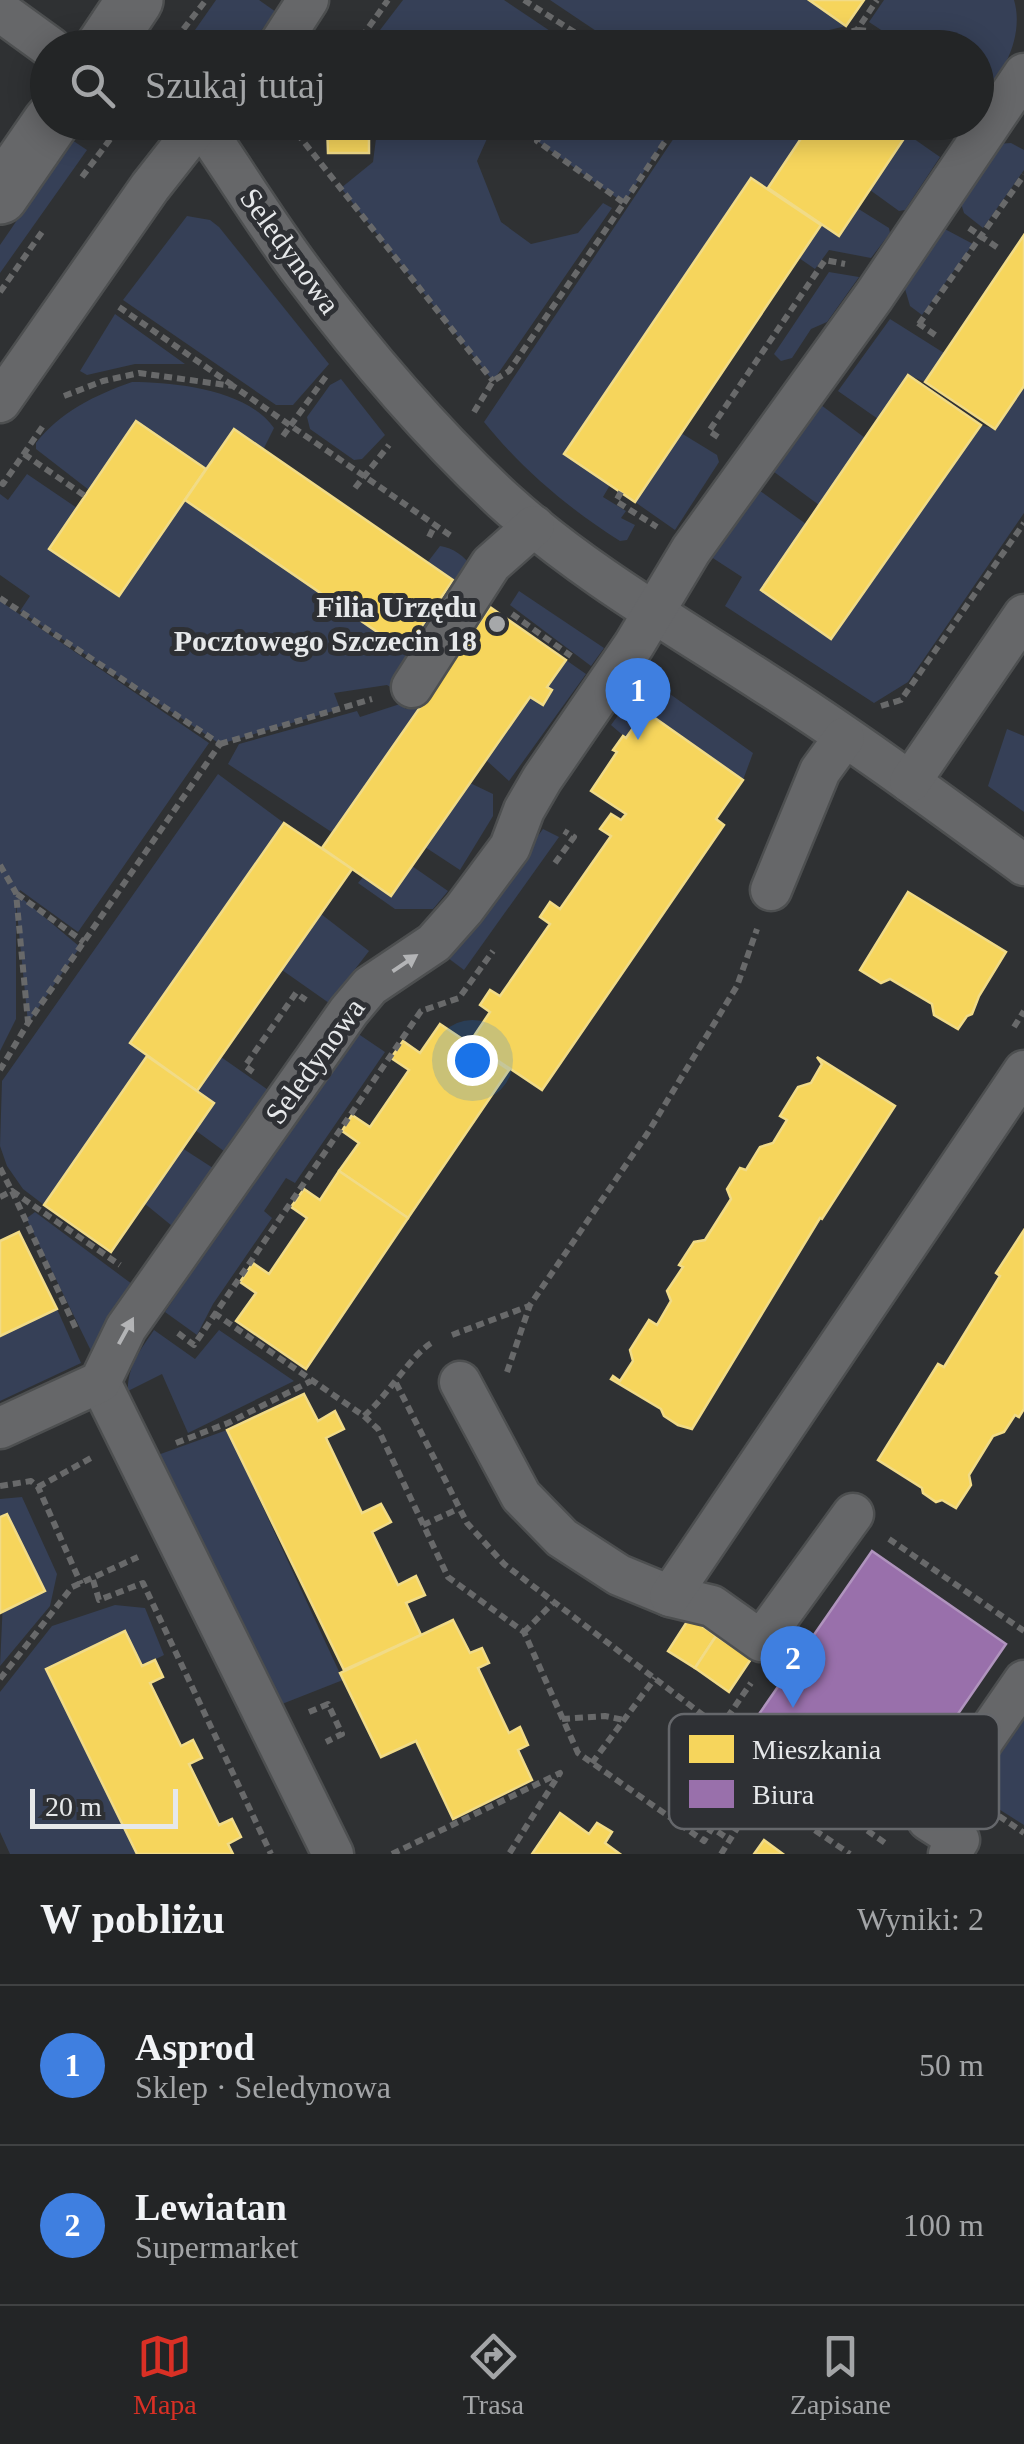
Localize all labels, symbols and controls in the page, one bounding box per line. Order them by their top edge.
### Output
search box [30,30,994,140]
icon: search [65,58,120,113]
text: Szukaj tutaj [145,64,325,106]
street label: Seledynowa [234,182,347,320]
place label: Filia Urzędu Pocztowego Szczecin 18 [174,590,477,657]
marker: Filia Urzędu Pocztowego Szczecin 18 [486,613,508,635]
pin: 1 [606,658,670,740]
one-way arrow [391,954,418,972]
street label: Seledynowa [258,992,371,1130]
your location [447,1035,498,1086]
one-way arrow [116,1317,134,1345]
pin: 2 [760,1626,826,1708]
legend [669,1714,999,1829]
text: Mieszkania [752,1734,882,1765]
text: Biura [752,1779,815,1810]
scale bar [30,1784,178,1828]
text: 20 m [45,1791,102,1822]
text: W pobliżu [40,1896,225,1942]
text: Wyniki: 2 [857,1901,984,1937]
text: Asprod [135,2026,255,2068]
text: 1 [65,2047,81,2083]
text: 50 m [919,2047,984,2083]
text: Sklep · Seledynowa [135,2069,391,2105]
text: Lewiatan [135,2186,287,2228]
text: 2 [65,2207,81,2243]
text: 100 m [903,2207,984,2243]
text: Supermarket [135,2229,299,2265]
tab: Mapa [133,2329,197,2421]
tab: Trasa [463,2329,524,2421]
tab: Zapisane [790,2329,891,2421]

